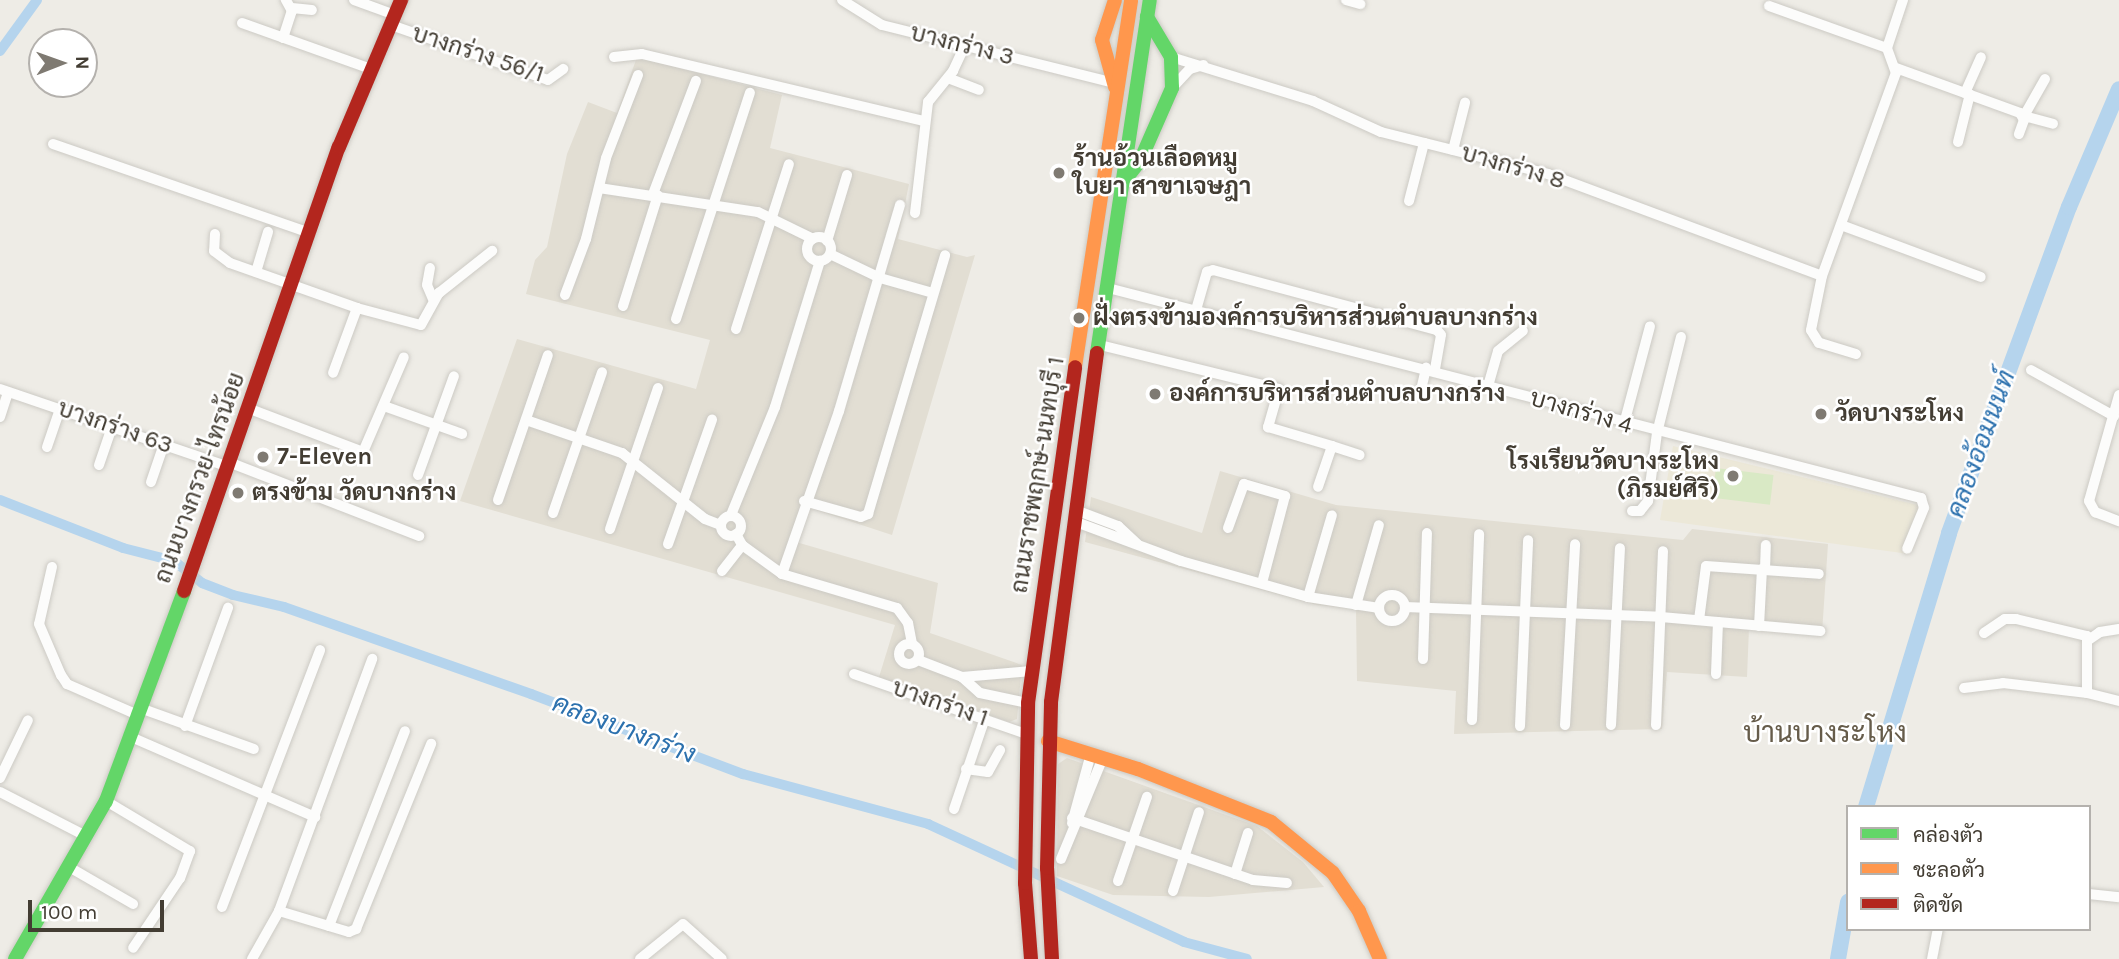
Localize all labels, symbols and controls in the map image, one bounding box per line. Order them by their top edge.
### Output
street label: บางกร่าง 3 [907,18,1017,72]
street label: บางกร่าง 56/1 [408,19,548,89]
north arrow [28,28,98,98]
text: N [71,56,93,70]
street label: บางกร่าง 8 [1458,138,1568,196]
place label: ร้านอ้วนเลือดหมู ใบยา สาขาเจษฎา [1073,145,1251,201]
marker: ร้านอ้วนเลือดหมู ใบยา สาขาเจษฎา [1051,165,1067,181]
place label: ฝั่งตรงข้ามองค์การบริหารส่วนตำบลบางกร่าง [1093,304,1538,332]
marker: ฝั่งตรงข้ามองค์การบริหารส่วนตำบลบางกร่าง [1071,310,1087,326]
street label: ถนนราชพฤกษ์-นนทบุรี 1 [1005,355,1071,595]
water label: คลองอ้อมนนท์ [1940,366,2022,522]
street label: ถนนบางกรวย-ไทรน้อย [148,369,252,587]
place label: องค์การบริหารส่วนตำบลบางกร่าง [1169,380,1505,408]
street label: บางกร่าง 4 [1527,384,1635,440]
marker: องค์การบริหารส่วนตำบลบางกร่าง [1147,386,1163,402]
street label: บางกร่าง 63 [54,394,176,460]
place label: วัดบางระโหง [1835,400,1964,428]
marker: วัดบางระโหง [1813,406,1829,422]
place label: 7-Eleven [277,443,372,471]
place label: โรงเรียนวัดบางระโหง (ภิรมย์ศิริ) [1507,448,1719,504]
marker: 7-Eleven [255,449,271,465]
marker: โรงเรียนวัดบางระโหง (ภิรมย์ศิริ) [1725,468,1741,484]
place label: ตรงข้าม วัดบางกร่าง [252,479,456,507]
marker: ตรงข้าม วัดบางกร่าง [230,485,246,501]
street label: บางกร่าง 1 [888,673,992,733]
water label: คลองบางกร่าง [548,687,700,771]
district label: บ้านบางระโหง [1743,716,1907,750]
legend [1846,805,2091,931]
text: คล่องตัว [1913,823,1983,847]
text: ชะลอตัว [1913,858,1985,882]
scale bar [32,886,168,930]
text: ติดขัด [1913,893,1963,917]
text: 100 m [41,900,98,924]

